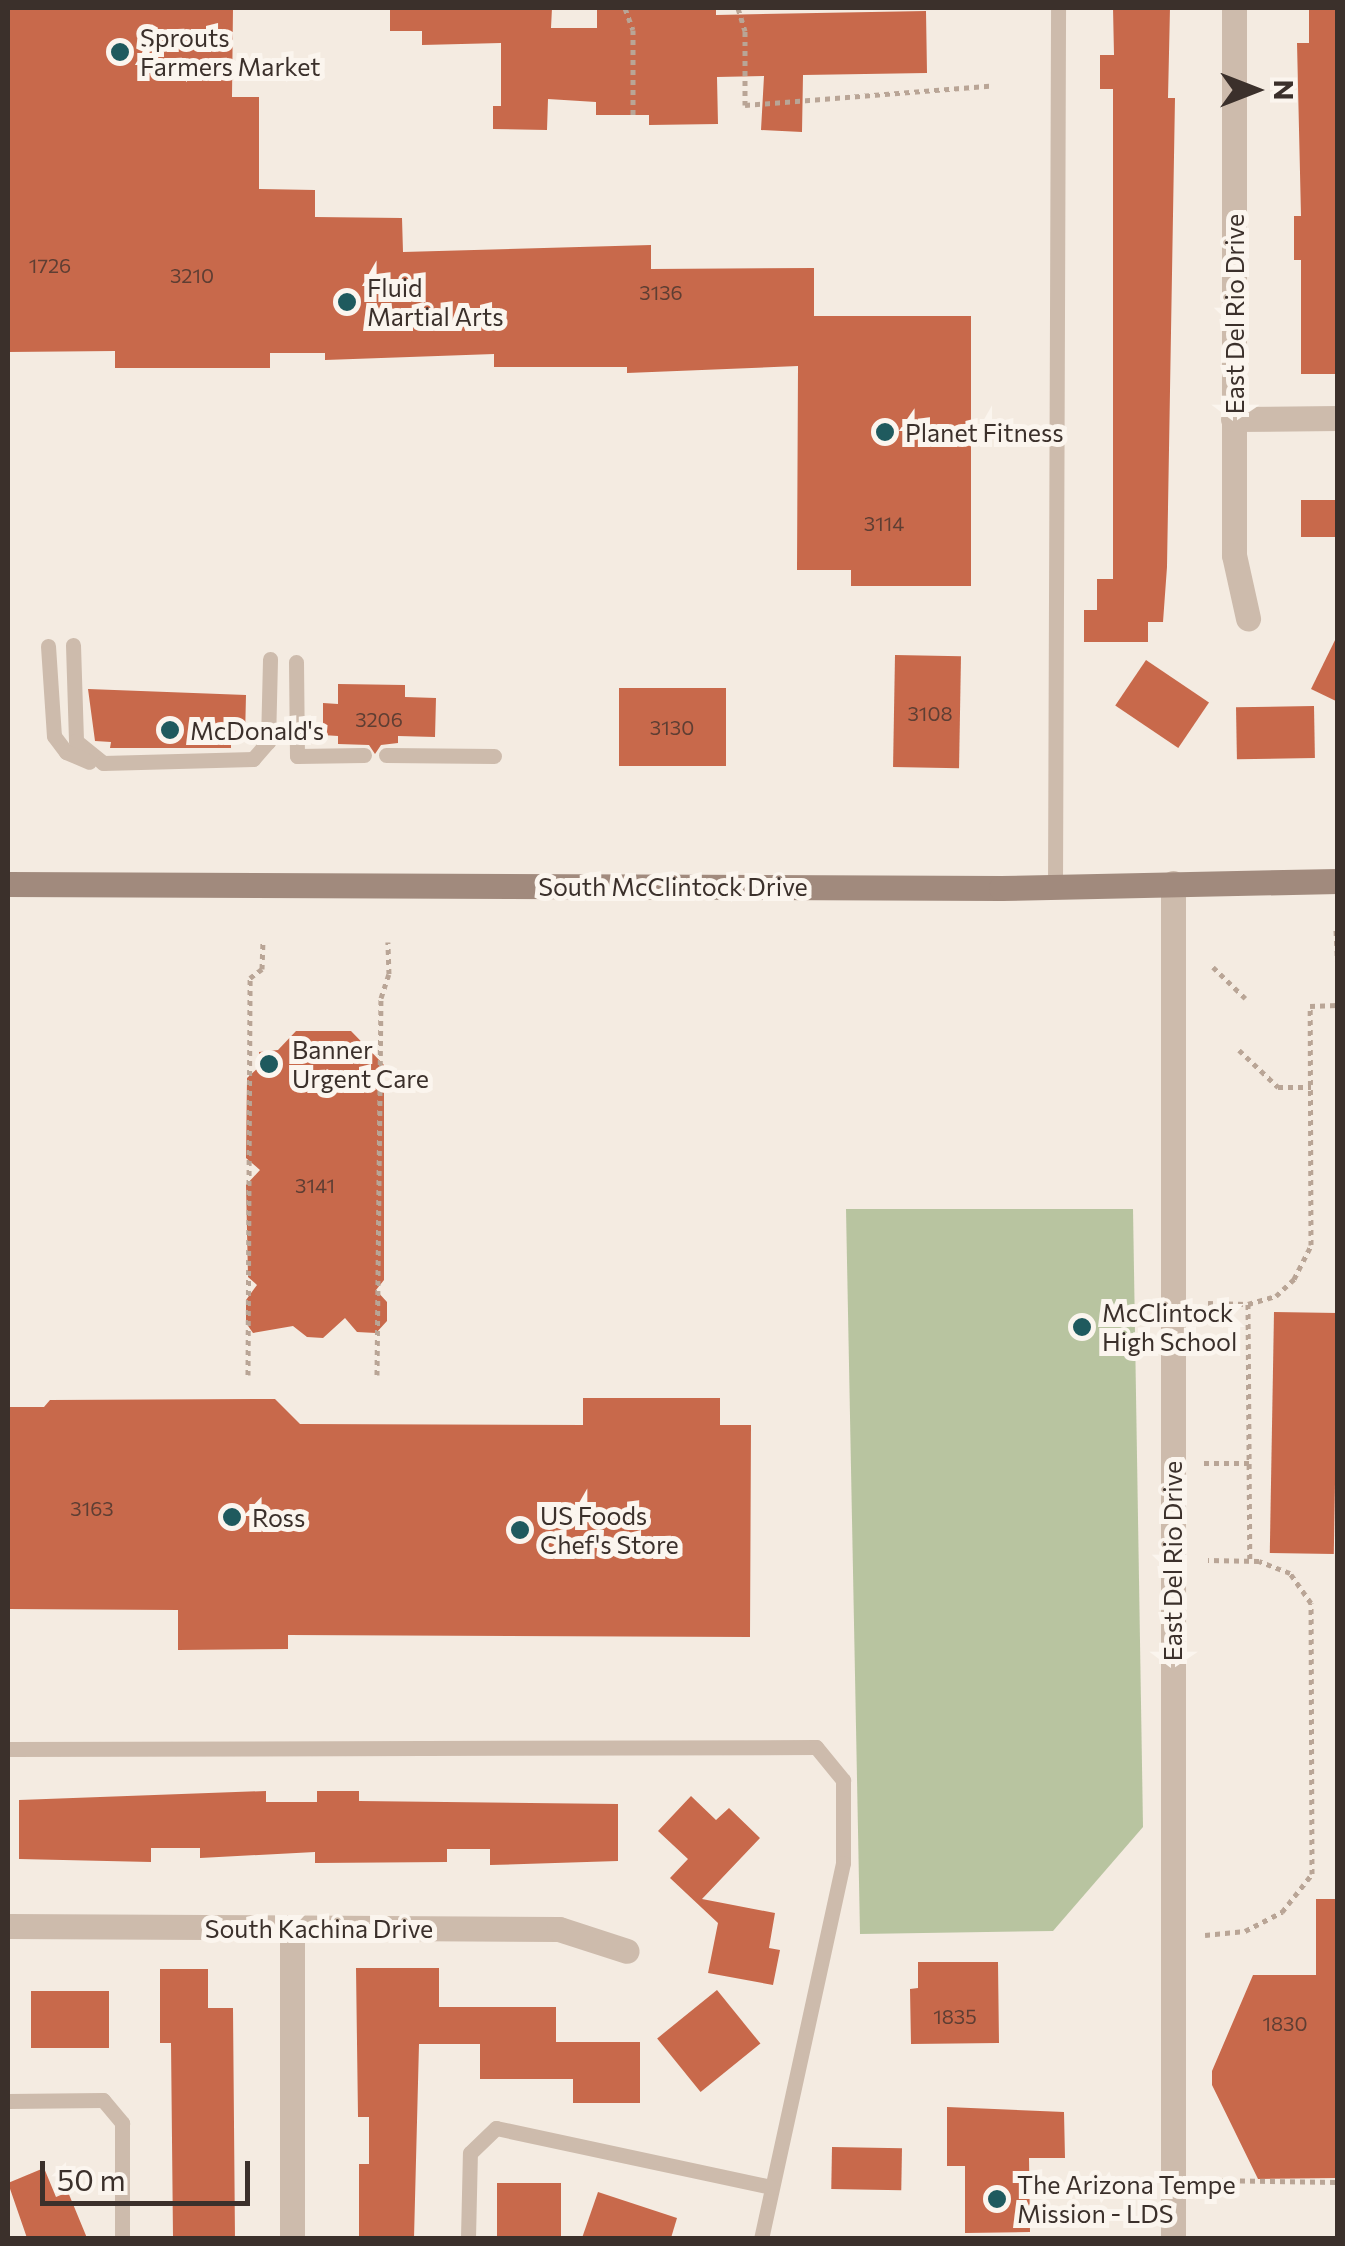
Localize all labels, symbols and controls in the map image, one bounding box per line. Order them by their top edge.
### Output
place label: Sprouts Farmers Market [140,23,321,82]
north arrow [1205,40,1305,140]
marker: Sprouts Farmers Market [109,41,131,63]
text: N [1268,80,1302,101]
street label: East Del Rio Drive [1219,214,1249,414]
house number: 1726 [29,253,71,277]
house number: 3210 [170,263,214,287]
place label: Fluid Martial Arts [367,273,503,332]
house number: 3136 [639,280,683,304]
marker: Fluid Martial Arts [336,291,358,313]
place label: Planet Fitness [905,417,1064,447]
marker: Planet Fitness [874,421,896,443]
house number: 3114 [864,511,904,535]
house number: 3108 [907,701,953,725]
house number: 3206 [355,707,403,731]
place label: McDonald's [190,715,324,745]
house number: 3130 [650,715,694,739]
marker: McDonald's [159,719,181,741]
street label: South McClintock Drive [538,871,808,901]
place label: Banner Urgent Care [292,1035,429,1094]
marker: Banner Urgent Care [256,1051,282,1077]
house number: 3141 [295,1173,335,1197]
place label: McClintock High School [1102,1298,1237,1357]
marker: McClintock High School [1071,1316,1093,1338]
street label: East Del Rio Drive [1157,1461,1187,1661]
house number: 3163 [70,1496,114,1520]
place label: US Foods Chef's Store [540,1501,679,1560]
place label: Ross [252,1502,305,1532]
marker: Ross [221,1506,243,1528]
marker: US Foods Chef's Store [509,1519,531,1541]
street label: South Kachina Drive [205,1913,433,1943]
house number: 1835 [933,2004,977,2028]
house number: 1830 [1262,2011,1308,2035]
scale bar [45,2141,255,2203]
text: 50 m [57,2160,126,2197]
place label: The Arizona Tempe Mission - LDS [1017,2170,1236,2229]
marker: The Arizona Tempe Mission - LDS [986,2188,1008,2210]

